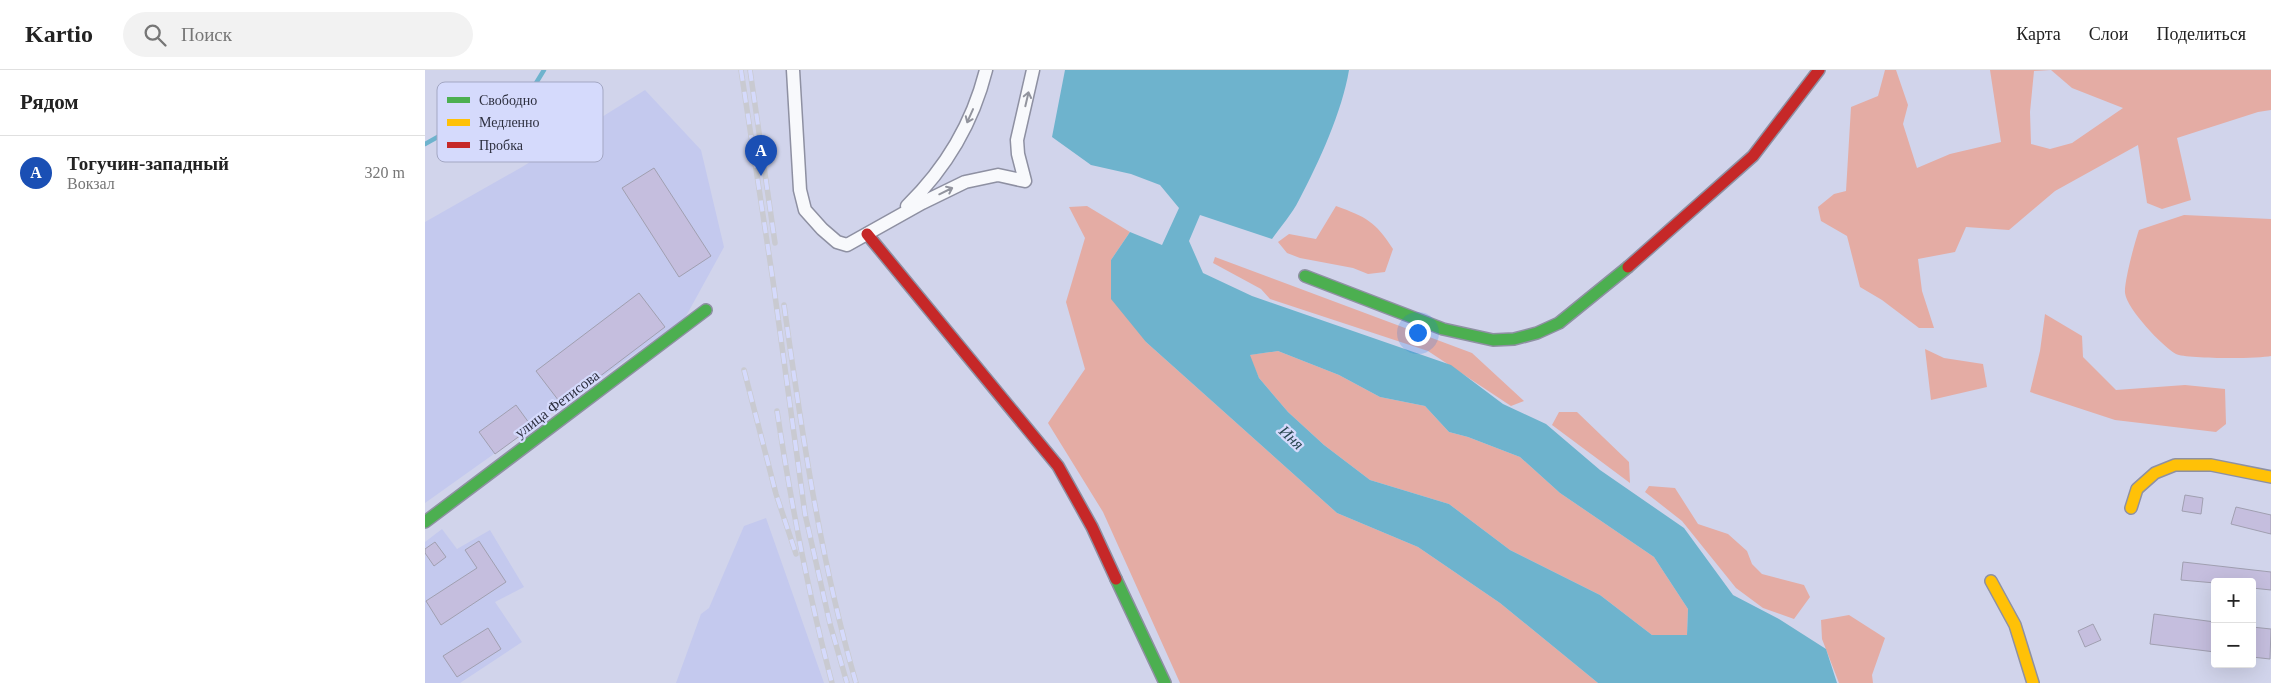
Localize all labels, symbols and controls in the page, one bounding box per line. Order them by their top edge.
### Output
search box [123,12,473,57]
text: Kartio [25,21,93,47]
icon: search [141,21,169,49]
text: Поиск [181,24,232,45]
text: Карта [2016,24,2061,44]
text: Слои [2089,24,2128,44]
text: Поделиться [2156,24,2246,44]
legend [437,82,603,162]
text: Рядом [20,90,79,114]
one-way arrow [1023,92,1032,108]
text: Свободно [479,93,537,108]
one-way arrow [964,108,974,123]
text: Медленно [479,115,540,130]
pin: A [745,135,777,176]
text: Пробка [479,138,524,153]
text: Тогучин-западный [67,153,229,174]
text: A [30,164,42,181]
text: 320 m [365,164,405,181]
text: Вокзал [67,175,115,192]
one-way arrow [939,186,954,196]
your location [1405,320,1431,346]
street label: улица Фетисова [512,367,603,441]
water label: Иня [1275,421,1307,453]
map controls [2211,578,2256,668]
button: + [2211,578,2256,623]
button: − [2211,623,2256,668]

